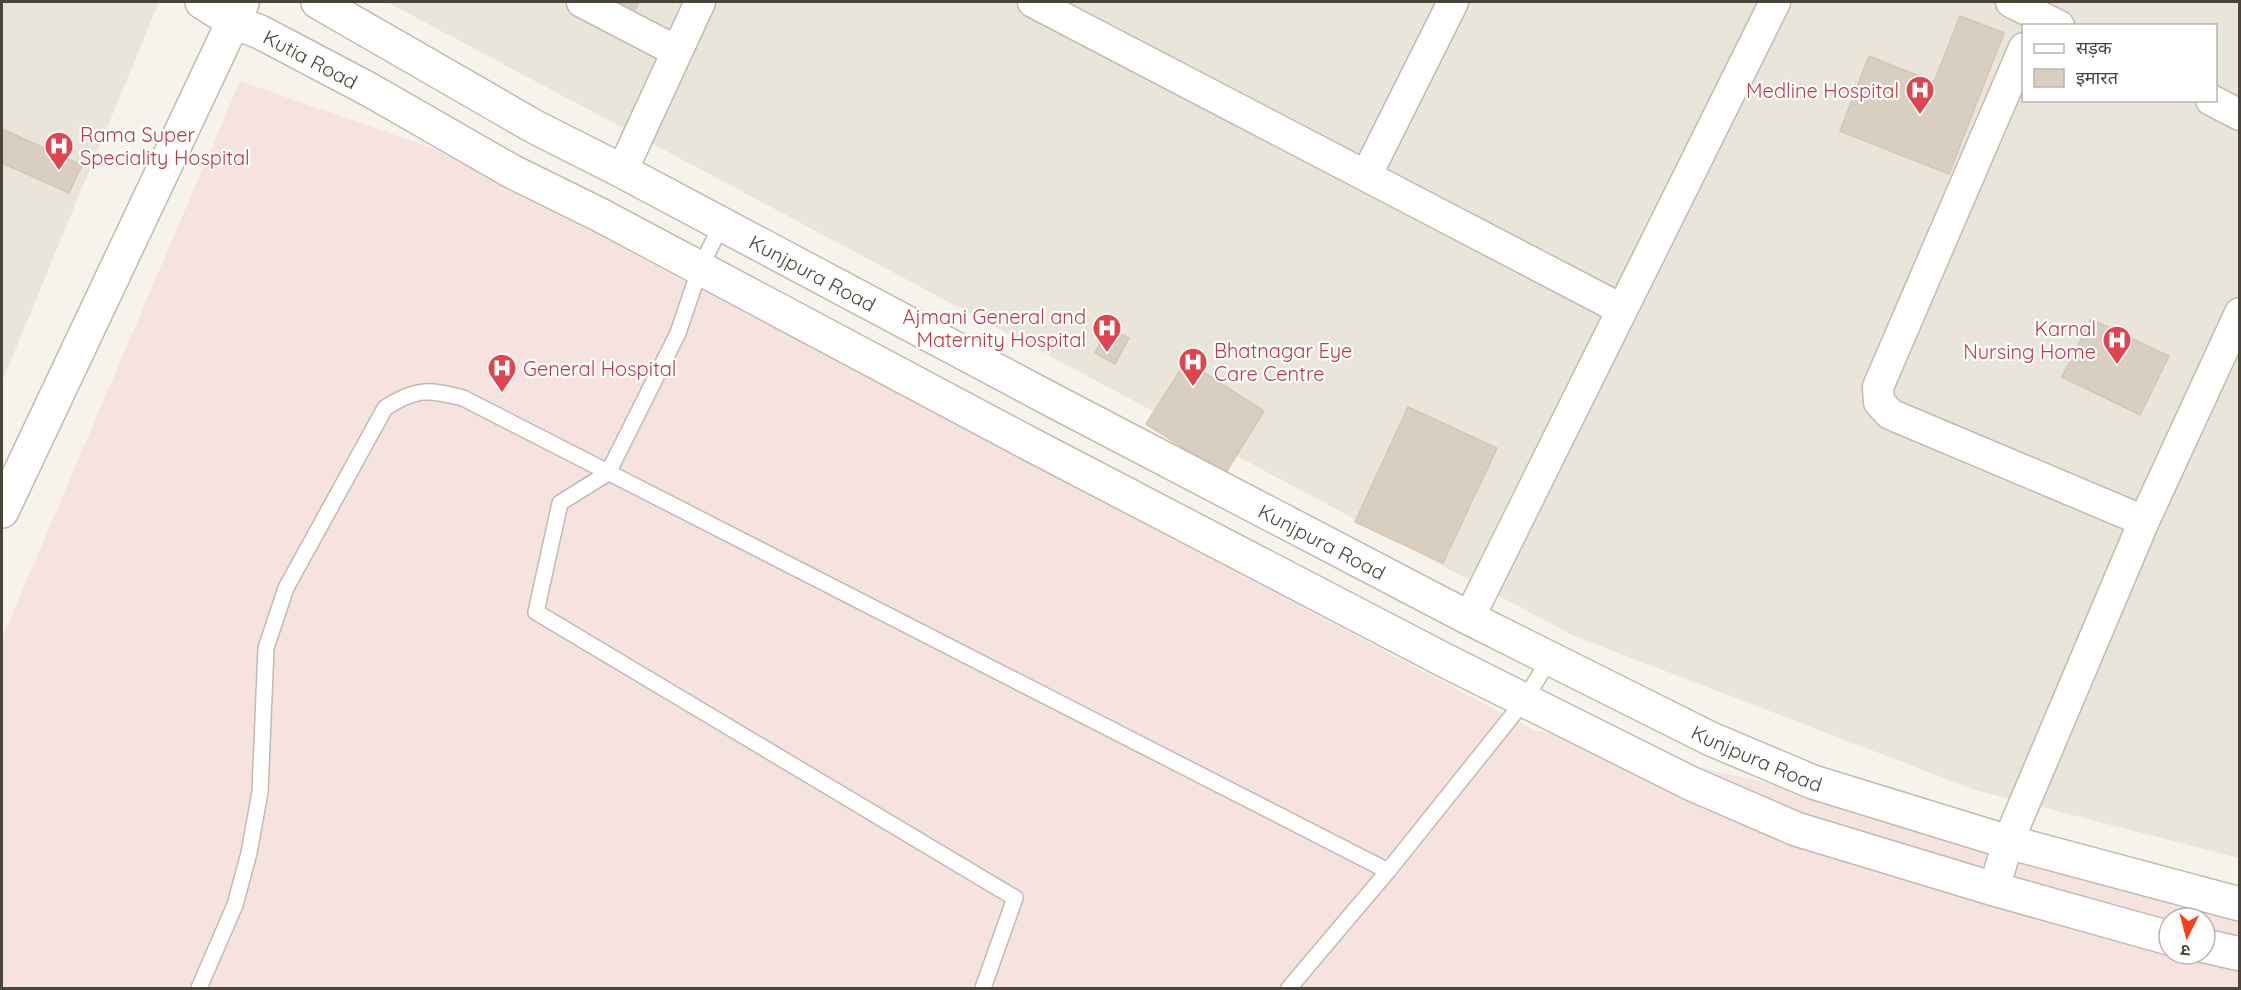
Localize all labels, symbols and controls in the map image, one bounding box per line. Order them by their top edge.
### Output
street label: Kutia Road [259,24,362,94]
legend [2022,24,2217,102]
text: सड़क [2076,36,2113,59]
text: इमारत [2076,66,2119,89]
hospital icon: Medline Hospital [1904,74,1936,116]
place label: Medline Hospital [1746,78,1899,103]
place label: Rama Super Speciality Hospital [80,122,250,170]
hospital icon: Rama Super Speciality Hospital [43,130,75,172]
street label: Kunjpura Road [745,229,880,316]
place label: Ajmani General and Maternity Hospital [903,304,1086,352]
hospital icon: Ajmani General and Maternity Hospital [1091,312,1123,354]
place label: Karnal Nursing Home [1963,316,2096,364]
hospital icon: Karnal Nursing Home [2101,324,2133,366]
place label: Bhatnagar Eye Care Centre [1214,338,1352,386]
hospital icon: Bhatnagar Eye Care Centre [1177,346,1209,388]
hospital icon: General Hospital [486,352,518,394]
place label: General Hospital [523,356,676,381]
street label: Kunjpura Road [1254,498,1390,585]
street label: Kunjpura Road [1687,719,1825,797]
north arrow [2157,906,2217,966]
text: उ [2179,940,2191,961]

